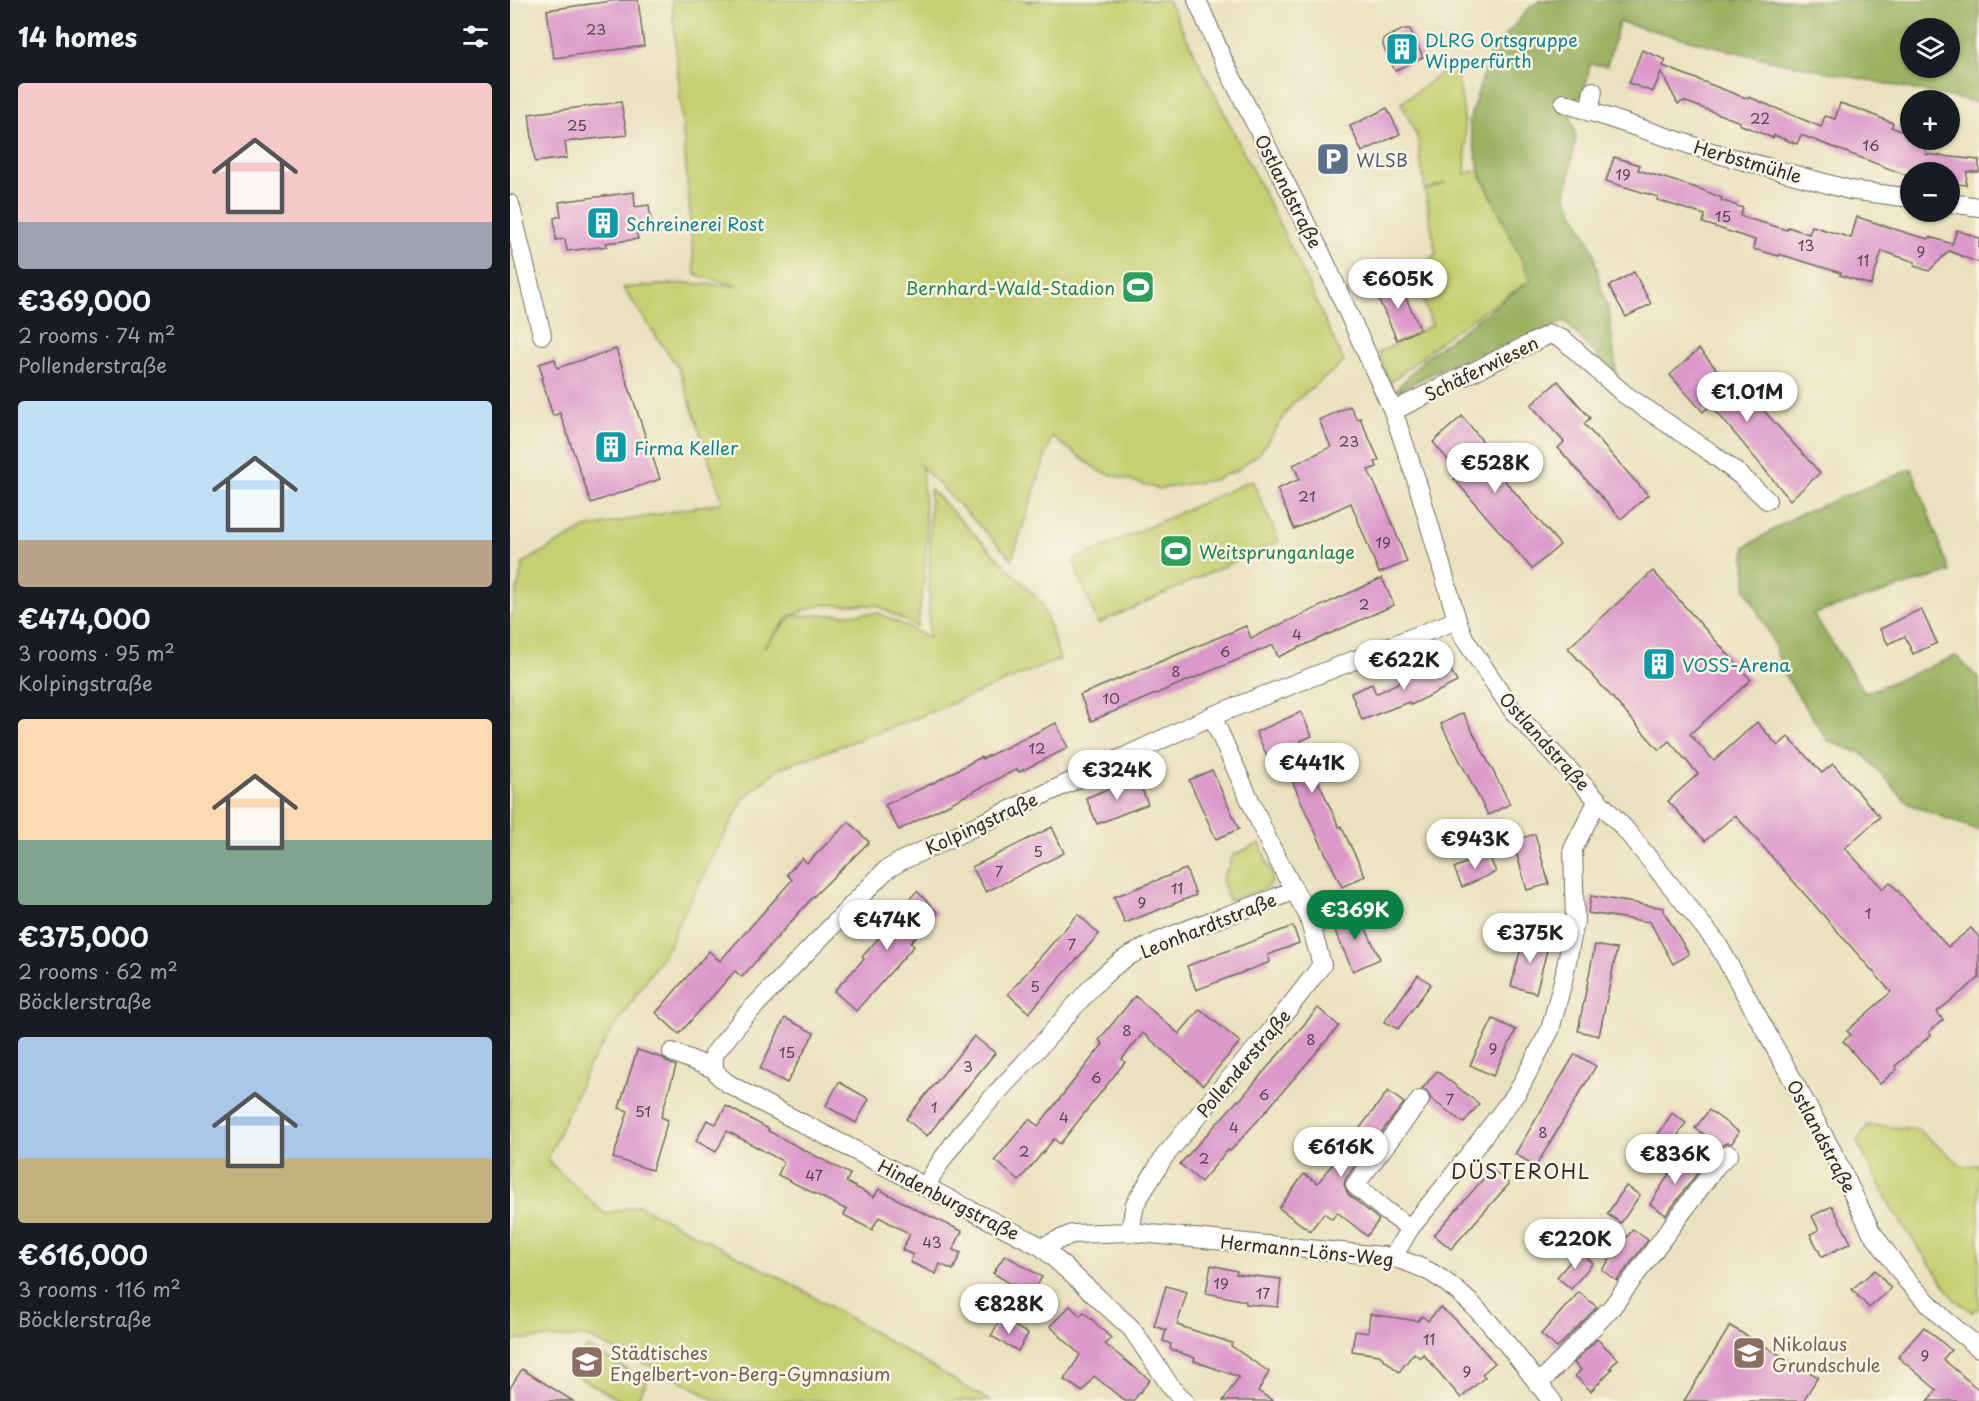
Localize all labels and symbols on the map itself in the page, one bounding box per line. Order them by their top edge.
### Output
house number: 23 [586,17,606,40]
place label: DLRG Ortsgruppe Wipperfürth [1425,26,1578,74]
building icon: DLRG Ortsgruppe Wipperfürth [1384,31,1420,67]
house number: 22 [1750,106,1770,129]
house number: 25 [567,113,587,136]
street label: Ostlandstraße [1249,129,1329,253]
street label: Herbstmühle [1691,133,1805,189]
house number: 16 [1862,133,1880,156]
parking icon: WLSB [1315,141,1351,177]
place label: WLSB [1356,146,1408,173]
house number: 19 [1615,162,1631,185]
house number: 15 [1715,204,1731,227]
building icon: Schreinerei Rost [585,205,621,241]
place label: Schreinerei Rost [626,210,764,237]
house number: 13 [1798,233,1814,256]
house number: 9 [1917,239,1925,262]
house number: 11 [1857,248,1869,271]
pin: €605K [1356,259,1440,310]
sports icon: Bernhard-Wald-Stadion [1120,269,1156,305]
place label: Bernhard-Wald-Stadion [905,274,1115,301]
street label: Schäferwiesen [1419,329,1543,407]
pin: €1.01M [1698,372,1796,423]
building icon: Firma Keller [593,429,629,465]
house number: 23 [1339,429,1359,452]
place label: Firma Keller [634,434,739,461]
pin: €528K [1453,443,1537,494]
house number: 21 [1298,484,1316,507]
house number: 19 [1375,530,1391,553]
sports icon: Weitsprunganlage [1158,533,1194,569]
place label: Weitsprunganlage [1199,538,1355,565]
house number: 2 [1359,592,1369,615]
house number: 4 [1292,622,1302,645]
house number: 6 [1220,639,1230,662]
pin: €622K [1362,640,1446,691]
building icon: VOSS-Arena [1641,646,1677,682]
place label: VOSS-Arena [1682,651,1791,678]
house number: 8 [1171,659,1181,682]
house number: 10 [1102,686,1120,709]
street label: Ostlandstraße [1493,686,1597,796]
house number: 12 [1028,736,1046,759]
pin: €441K [1270,743,1354,794]
pin: €324K [1075,750,1159,801]
street label: Kolpingstraße [920,785,1042,861]
pin: €943K [1433,819,1517,870]
house number: 5 [1033,839,1043,862]
house number: 7 [995,859,1004,882]
house number: 11 [1171,876,1183,899]
street label: Leonhardtstraße [1136,885,1280,965]
house number: 9 [1138,890,1146,913]
pin: €369K [1313,890,1397,941]
pin: €474K [845,900,929,951]
house number: 1 [1865,901,1871,924]
pin: €375K [1488,913,1572,964]
house number: 7 [1068,932,1077,955]
house number: 5 [1030,974,1040,997]
street label: Pollenderstraße [1190,1003,1296,1123]
house number: 8 [1122,1018,1132,1041]
house number: 8 [1306,1027,1316,1050]
house number: 9 [1489,1036,1497,1059]
house number: 15 [779,1040,795,1063]
house number: 3 [963,1054,973,1077]
house number: 6 [1091,1065,1101,1088]
street label: Ostlandstraße [1781,1075,1863,1197]
house number: 6 [1259,1082,1269,1105]
house number: 7 [1446,1087,1455,1110]
house number: 1 [931,1095,937,1118]
house number: 51 [635,1099,651,1122]
house number: 4 [1059,1105,1069,1128]
house number: 4 [1229,1115,1239,1138]
house number: 8 [1538,1120,1548,1143]
pin: €616K [1299,1127,1383,1178]
pin: €836K [1633,1134,1717,1185]
house number: 2 [1019,1139,1029,1162]
house number: 2 [1199,1146,1209,1169]
street label: Hindenburgstraße [874,1152,1024,1246]
district label: DÜSTEROHL [1451,1156,1591,1186]
house number: 47 [805,1163,823,1186]
pin: €220K [1533,1219,1617,1270]
street label: Hermann-Löns-Weg [1219,1227,1395,1273]
house number: 43 [922,1230,942,1253]
house number: 19 [1213,1271,1229,1294]
house number: 17 [1256,1281,1270,1304]
pin: €828K [967,1284,1051,1335]
house number: 11 [1423,1327,1435,1350]
place label: Nikolaus Grundschule [1772,1330,1881,1378]
school or university icon: Nikolaus Grundschule [1731,1335,1767,1371]
place label: Städtisches Engelbert-von-Berg-Gymnasium [610,1339,890,1387]
house number: 9 [1921,1343,1929,1366]
school or university icon: Städtisches Engelbert-von-Berg-Gymnasium [569,1344,605,1380]
house number: 9 [1463,1359,1471,1382]

